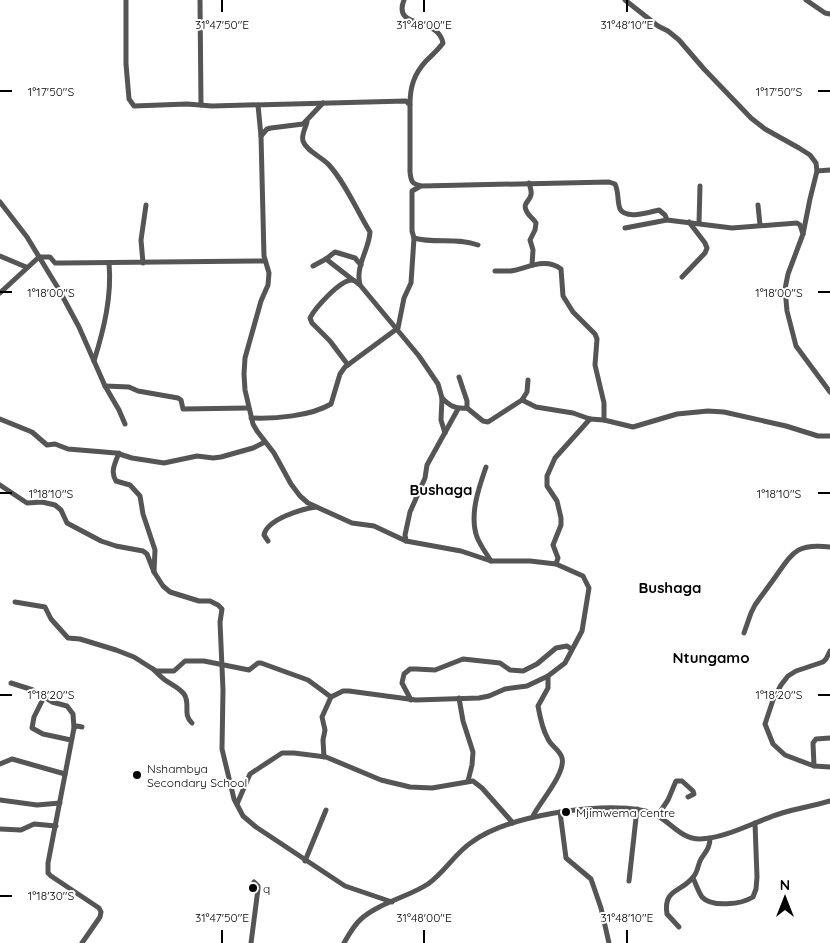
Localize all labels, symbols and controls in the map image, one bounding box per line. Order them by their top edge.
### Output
text: 31°47'50"E [195,17,249,32]
text: 31°48'00"E [396,17,452,32]
text: 31°48'10"E [601,17,654,32]
text: 1°17'50"S [28,84,74,99]
text: 1°17'50"S [756,84,802,99]
text: 1°18'00"S [27,285,75,300]
text: 1°18'00"S [755,285,803,300]
district label: Bushaga [410,480,473,499]
text: 1°18'10"S [29,486,74,501]
text: 1°18'10"S [757,486,802,501]
district label: Bushaga [639,578,702,597]
district label: Ntungamo [672,648,750,667]
text: 1°18'20"S [28,687,75,702]
text: 1°18'20"S [756,687,803,702]
place label: Nshambya Secondary School [147,761,247,790]
marker: Nshambya Secondary School [131,769,143,781]
place label: Mjimwema centre [576,805,675,820]
marker: Mjimwema centre [560,806,572,818]
north arrow [760,873,810,923]
text: N [780,876,790,894]
place label: q [263,881,270,896]
marker: q [247,882,259,894]
text: 1°18'30"S [28,888,74,903]
text: 31°47'50"E [195,910,249,925]
text: 31°48'00"E [396,910,452,925]
text: 31°48'10"E [601,910,654,925]

